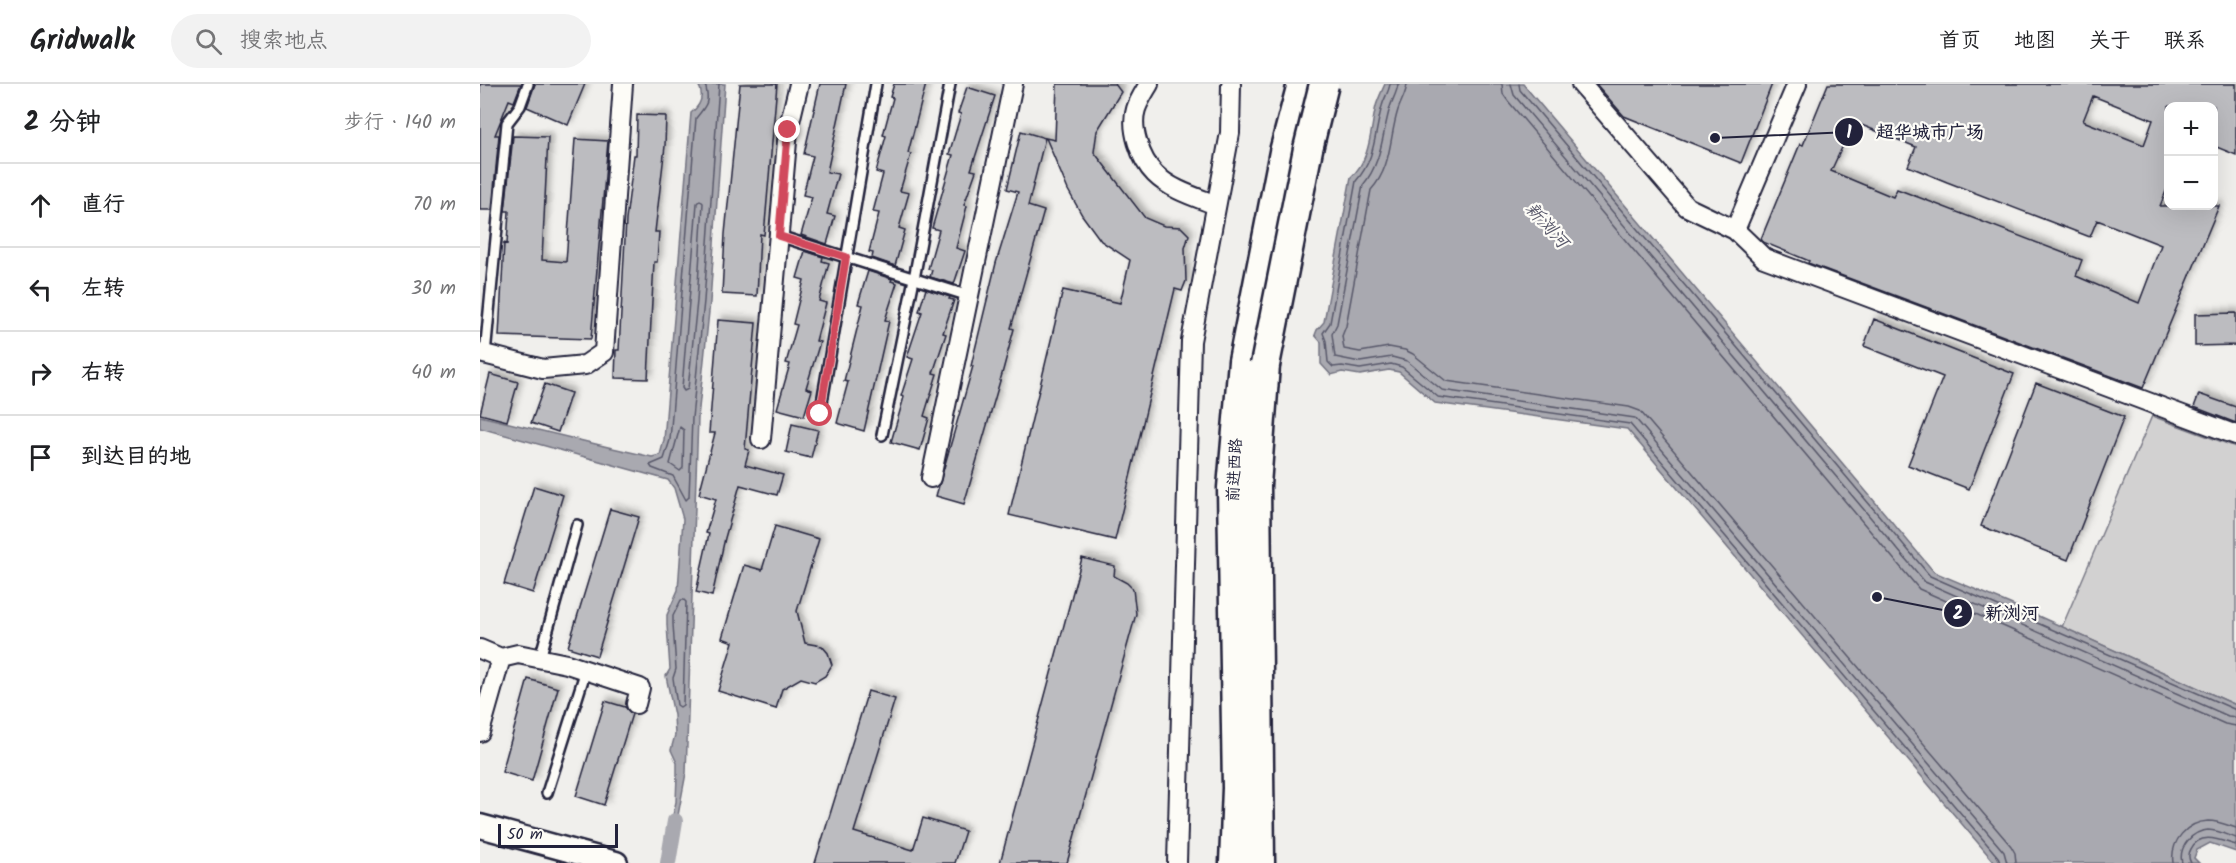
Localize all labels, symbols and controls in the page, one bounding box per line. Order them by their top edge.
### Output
search box [171,14,591,68]
text: Gridwalk [30,19,135,64]
text: 搜索地点 [240,24,328,59]
icon: search [192,25,225,58]
text: 首页 [1939,25,1981,58]
text: 地图 [2014,25,2056,58]
text: 关于 [2089,25,2131,58]
text: 联系 [2164,25,2206,58]
text: 2 分钟 [24,102,101,144]
map controls [2164,102,2218,210]
button: + [2164,102,2218,156]
text: 步行 · 140 m [344,107,456,139]
callout: 超华城市广场 [1834,114,1996,150]
route end [774,116,800,142]
text: 1 [1846,119,1852,148]
text: 超华城市广场 [1876,119,1984,148]
button: − [2164,156,2218,210]
text: 直行 [81,188,125,223]
icon: ahead [24,189,57,222]
text: 70 m [413,189,456,221]
water label: 新浏河 [1517,196,1577,258]
text: 左转 [81,272,125,307]
icon: left [24,273,57,306]
text: 30 m [411,273,456,305]
text: 右转 [81,356,125,391]
icon: right [24,357,57,390]
text: 40 m [411,357,456,389]
route start [806,400,832,426]
street label: 前进西路 [1221,437,1249,503]
text: 到达目的地 [81,440,191,475]
icon: arrive [24,441,57,474]
callout: 新浏河 [1943,595,2051,631]
text: 2 [1953,600,1963,629]
text: 新浏河 [1985,600,2039,629]
scale bar [498,821,618,848]
text: 50 m [507,822,543,847]

